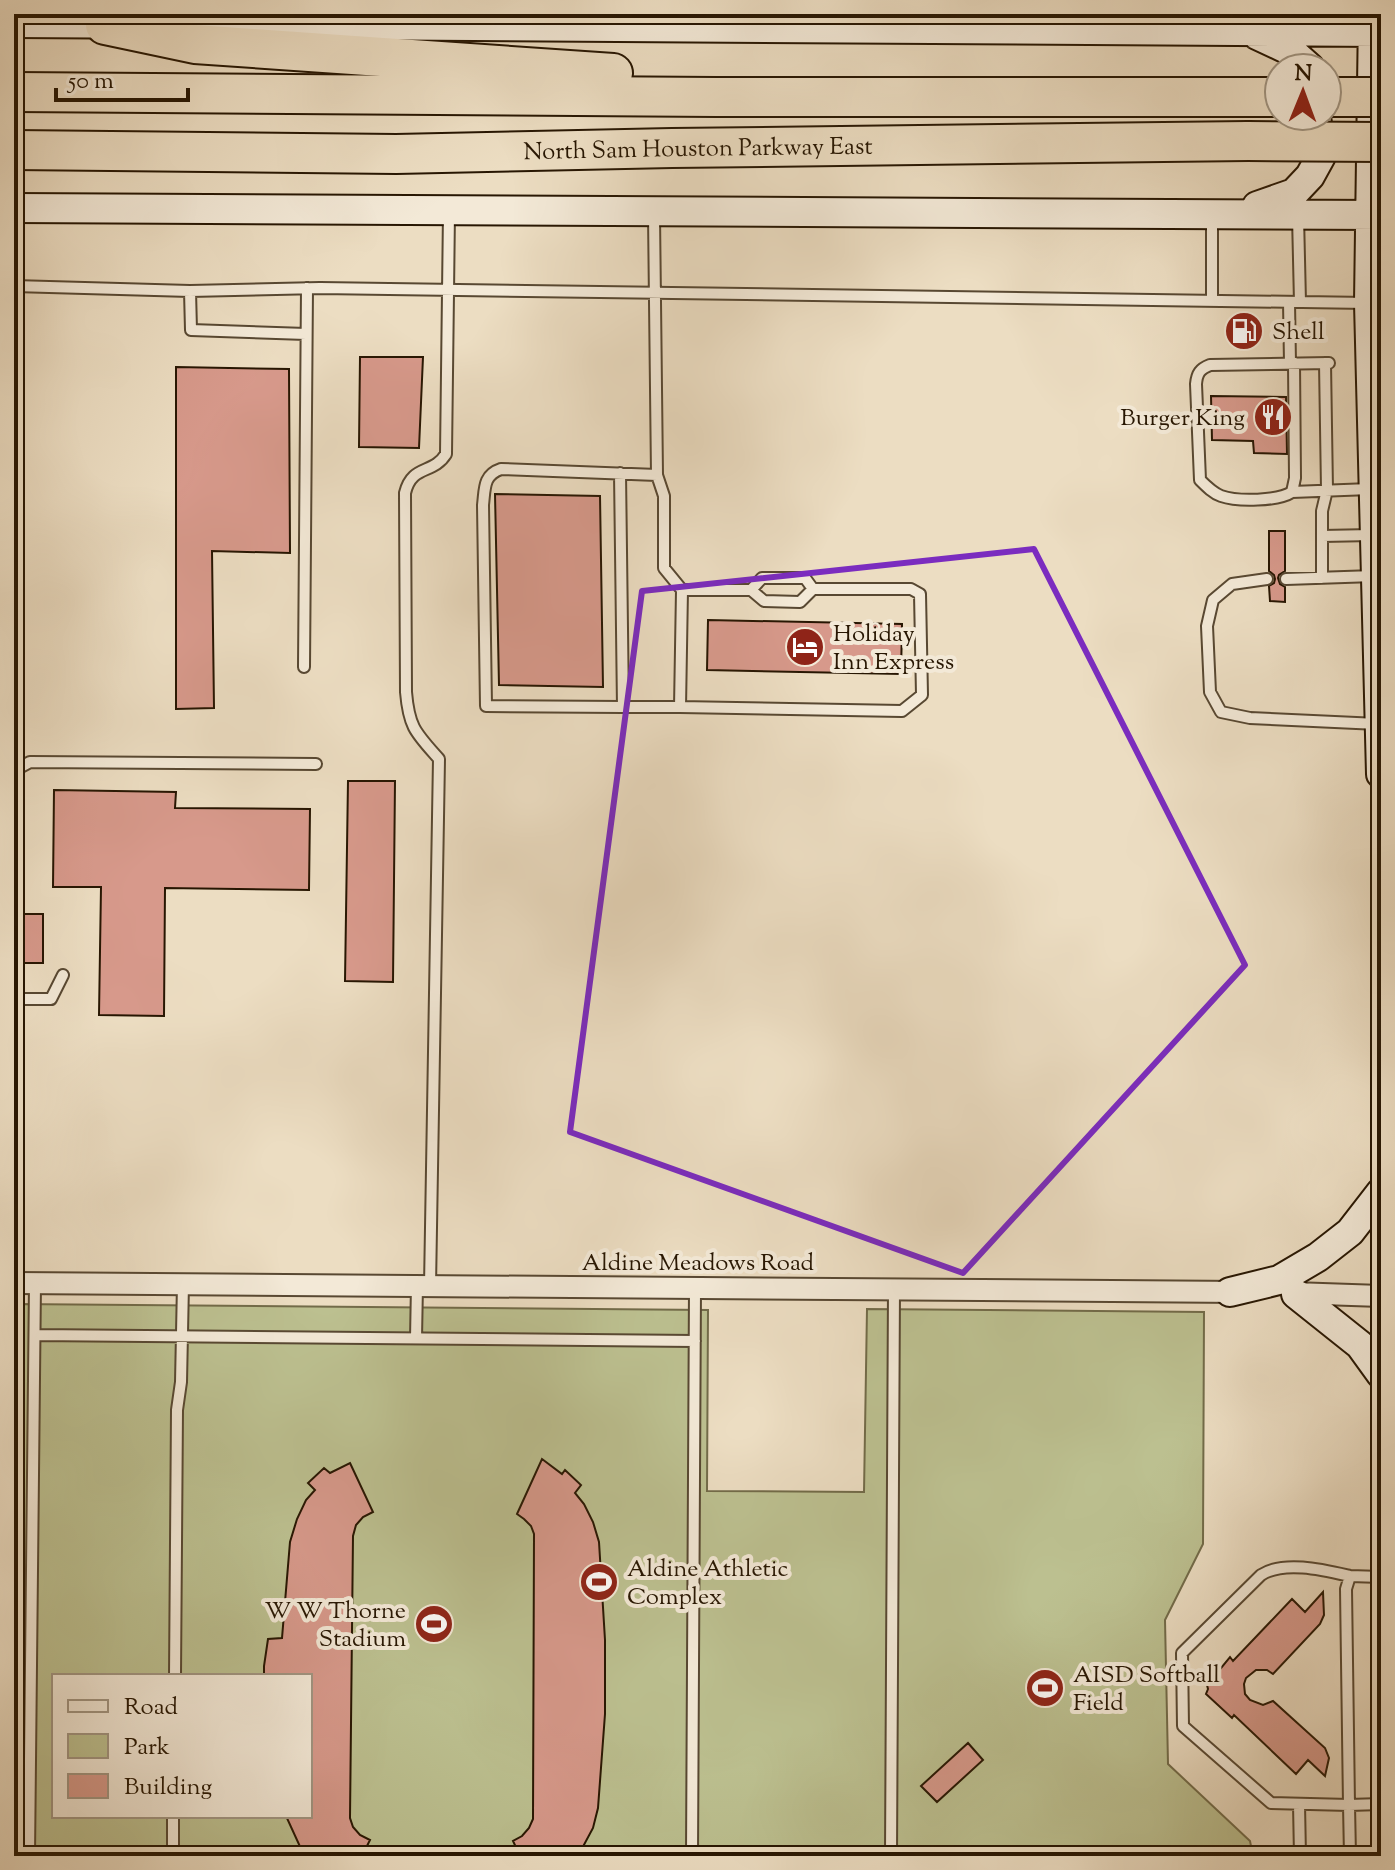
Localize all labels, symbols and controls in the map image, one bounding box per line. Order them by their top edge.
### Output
scale bar [56,52,188,102]
north arrow [1263,52,1343,132]
text: N [1294,59,1313,91]
text: 50 m [66,65,114,99]
street label: North Sam Houston Parkway East [523,131,873,170]
fuel station icon: Shell [1223,310,1265,352]
place label: Shell [1272,316,1325,350]
restaurant icon: Burger King [1252,396,1294,438]
place label: Burger King [1120,402,1245,436]
place label: Holiday Inn Express [833,618,954,680]
hotel icon: Holiday Inn Express [784,626,826,668]
street label: Aldine Meadows Road [582,1247,815,1281]
place label: Aldine Athletic Complex [627,1553,789,1615]
sports icon: Aldine Athletic Complex [578,1561,620,1603]
place label: W W Thorne Stadium [265,1595,406,1657]
sports icon: W W Thorne Stadium [413,1603,455,1645]
place label: AISD Softball Field [1073,1659,1220,1721]
sports icon: AISD Softball Field [1024,1667,1066,1709]
legend [52,1674,312,1818]
text: Road [124,1691,178,1725]
text: Park [124,1731,170,1765]
text: Building [124,1771,213,1805]

